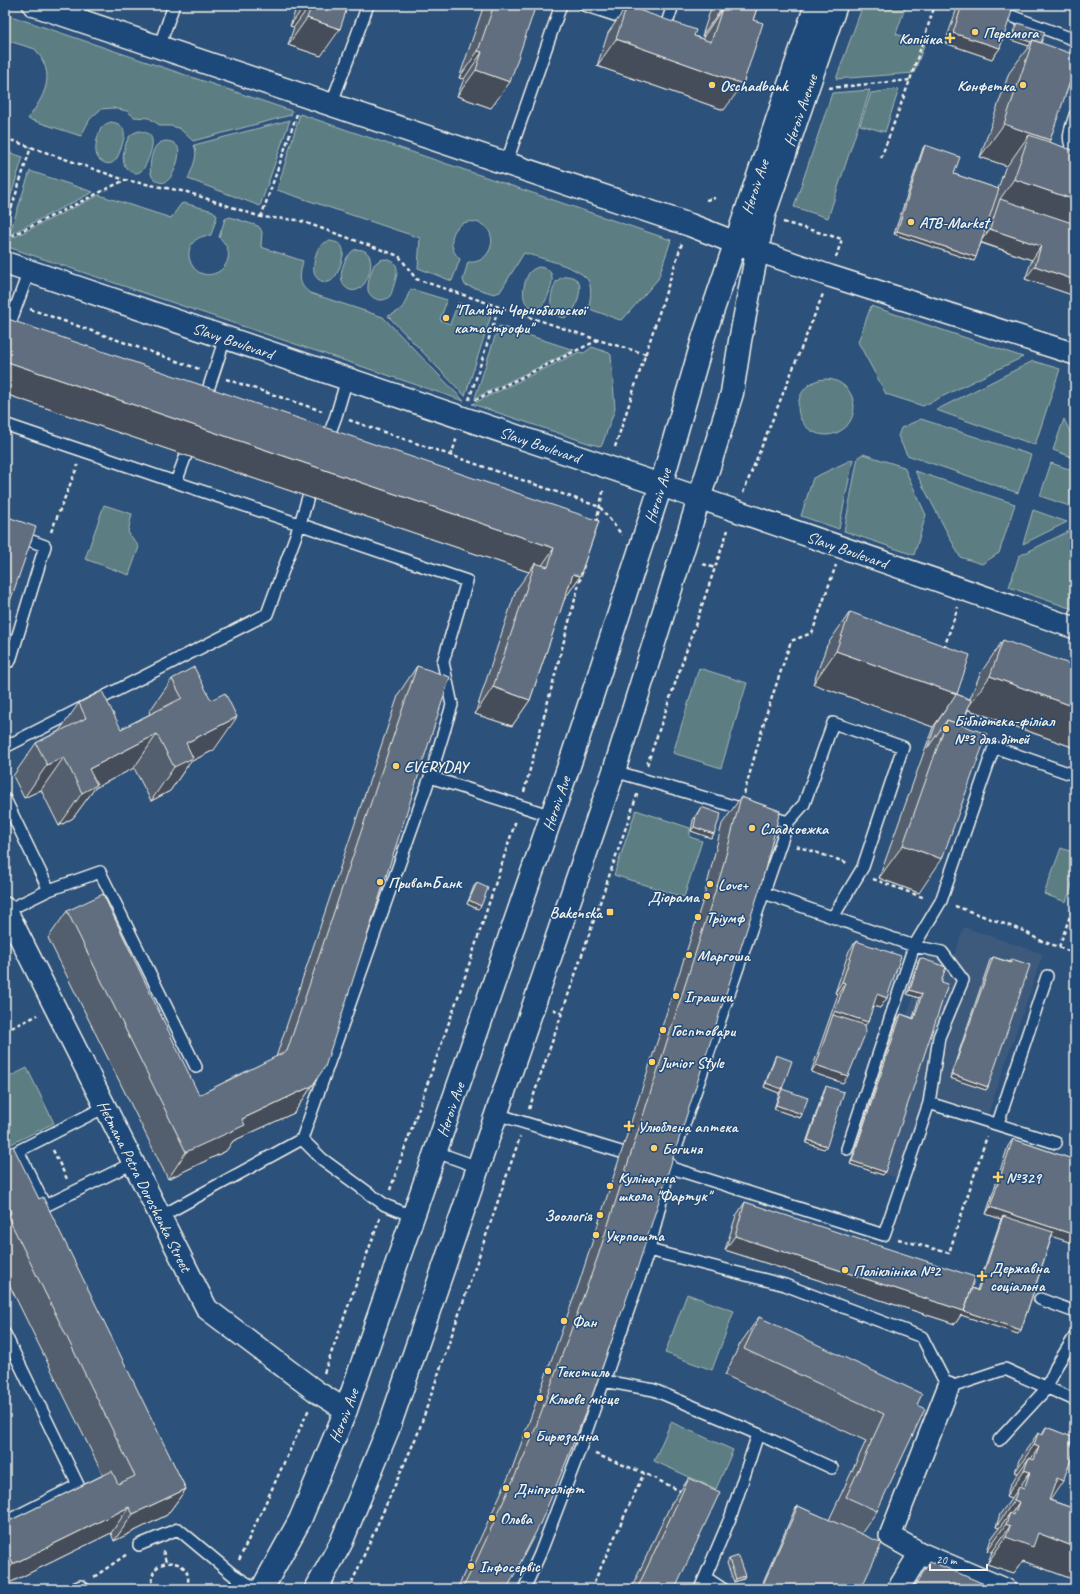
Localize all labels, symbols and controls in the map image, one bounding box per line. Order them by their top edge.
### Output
place label: Перемога [983,23,1040,43]
marker: Перемога [970,27,980,37]
place label: Копійка [899,29,944,49]
marker: Копійка [945,33,955,43]
street label: Heroiv Avenue [779,70,823,149]
place label: Oschadbank [720,76,790,96]
place label: Конфетка [957,76,1017,96]
marker: Oschadbank [707,80,717,90]
marker: Конфетка [1018,80,1028,90]
street label: Heroiv Ave [737,155,775,217]
place label: ATB-Market [919,213,991,233]
marker: ATB-Market [906,217,916,227]
place label: "Пам'яті Чорнобильскої катастрофи" [454,300,589,338]
marker: "Пам'яті Чорнобильскої катастрофи" [441,313,451,323]
street label: Slavy Boulevard [190,318,278,365]
street label: Slavy Boulevard [497,422,585,469]
street label: Heroiv Ave [640,464,677,526]
street label: Slavy Boulevard [804,527,893,574]
place label: Бібліотека-філіал №3 для дітей [954,711,1056,749]
marker: Бібліотека-філіал №3 для дітей [941,724,951,734]
place label: EVERYDAY [404,757,471,777]
marker: EVERYDAY [391,761,401,771]
street label: Heroiv Ave [538,772,576,834]
place label: Сладкоежка [760,819,830,839]
marker: Сладкоежка [747,823,757,833]
place label: ПриватБанк [388,873,463,893]
place label: Love+ [718,875,749,895]
marker: ПриватБанк [375,877,385,887]
marker: Love+ [705,879,715,889]
place label: Діорама [648,887,701,907]
marker: Діорама [702,891,712,901]
place label: Bakenska [550,903,603,923]
marker: Bakenska [605,907,615,917]
place label: Тріумф [706,908,745,928]
marker: Тріумф [693,912,703,922]
place label: Маргоша [697,946,752,966]
marker: Маргоша [684,950,694,960]
place label: Іграшки [684,987,734,1007]
marker: Іграшки [671,991,681,1001]
place label: Госптовари [671,1021,736,1041]
marker: Госптовари [658,1025,668,1035]
place label: Junior Style [659,1053,725,1073]
marker: Junior Style [647,1057,657,1067]
street label: Heroiv Ave [432,1078,470,1140]
street label: Hetmana Petra Doroshenka Street [92,1097,196,1277]
place label: Улюблена аптека [637,1117,739,1137]
marker: Улюблена аптека [624,1121,634,1131]
place label: Богиня [662,1139,704,1159]
marker: Богиня [649,1143,659,1153]
place label: Кулінарна школа "Фартук" [618,1168,715,1206]
place label: №329 [1006,1168,1043,1188]
marker: №329 [993,1172,1003,1182]
marker: Кулінарна школа "Фартук" [605,1181,615,1191]
place label: Зоологія [544,1206,593,1226]
marker: Зоологія [595,1210,605,1220]
place label: Укрпошта [604,1226,665,1246]
marker: Укрпошта [591,1230,601,1240]
place label: Державна соціальна [990,1258,1051,1296]
place label: Поліклініка №2 [853,1261,942,1281]
marker: Поліклініка №2 [840,1265,850,1275]
marker: Державна соціальна [977,1271,987,1281]
place label: Фан [572,1312,597,1332]
marker: Фан [559,1316,569,1326]
place label: Текстиль [556,1362,610,1382]
marker: Текстиль [543,1366,553,1376]
street label: Heroiv Ave [325,1384,364,1446]
place label: Кльове місце [548,1389,620,1409]
marker: Кльове місце [535,1393,545,1403]
place label: Бирюзанна [535,1426,600,1446]
marker: Бирюзанна [522,1430,532,1440]
place label: Дніпроліфт [514,1479,586,1499]
marker: Дніпроліфт [501,1483,511,1493]
place label: Ольва [500,1509,534,1529]
marker: Ольва [487,1513,497,1523]
scale bar [930,1546,987,1572]
text: 20 m [936,1552,958,1568]
place label: Інфосервіс [479,1557,541,1577]
marker: Інфосервіс [466,1561,476,1571]

